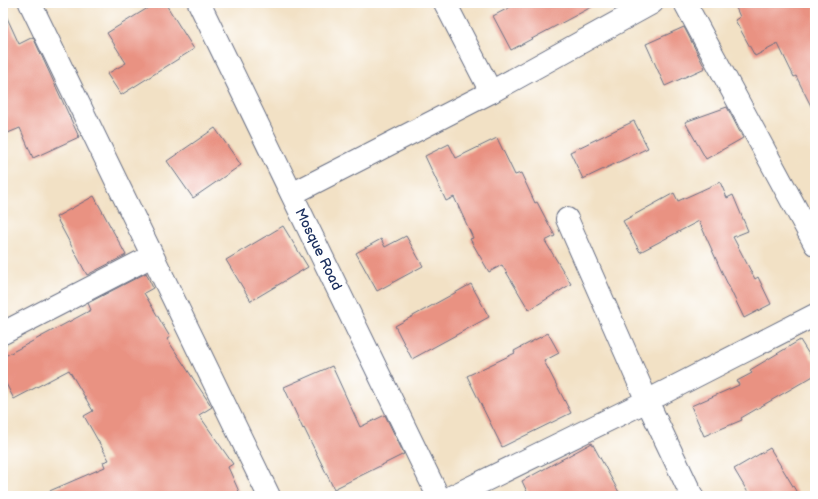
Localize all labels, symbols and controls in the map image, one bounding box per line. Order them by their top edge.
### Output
street label: Mosque Road [291,206,346,293]

